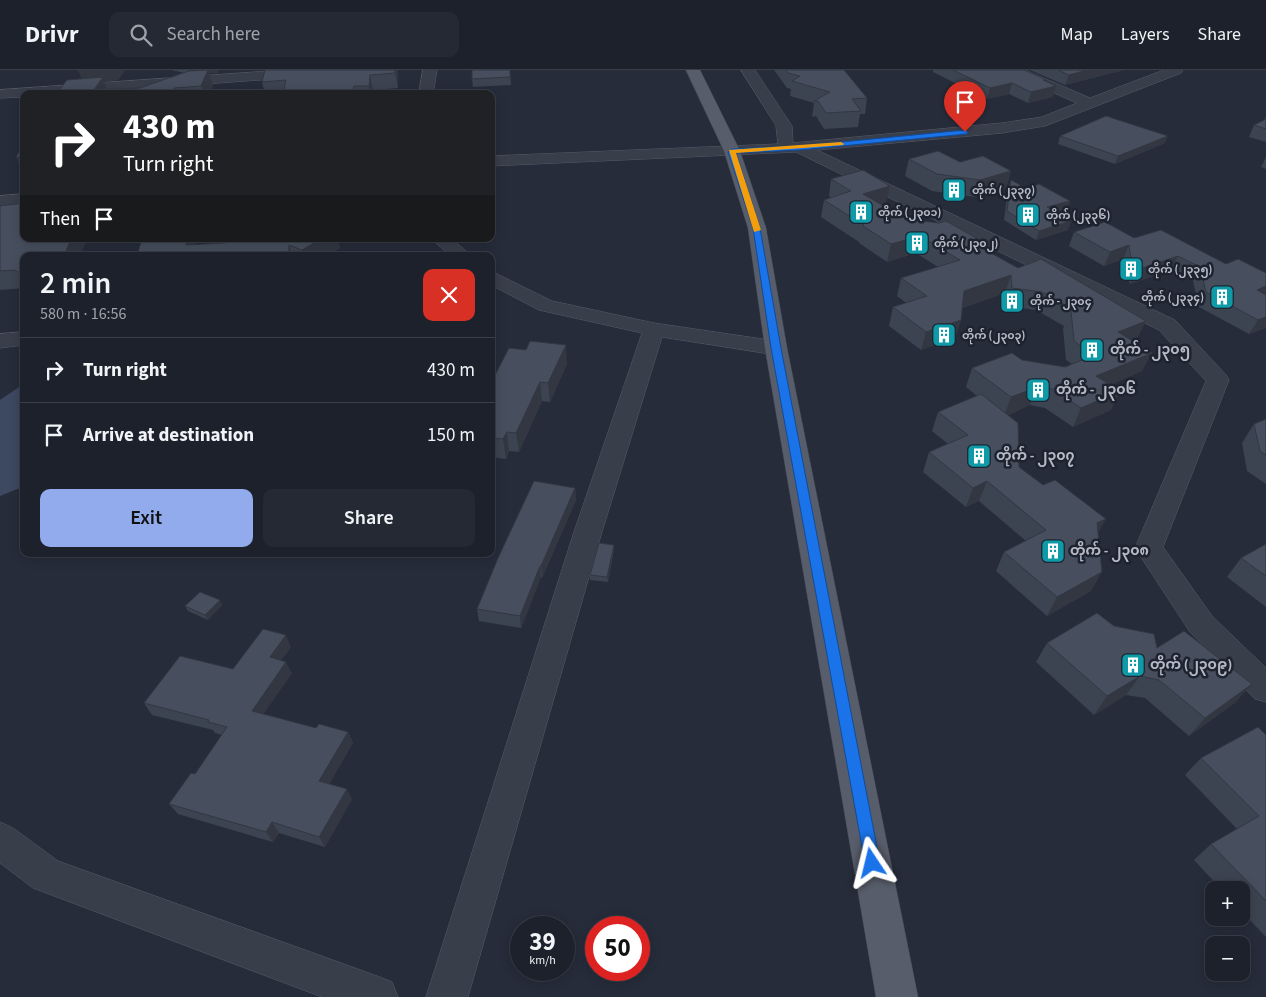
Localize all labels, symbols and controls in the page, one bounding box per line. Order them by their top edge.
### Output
search box [109,12,459,57]
text: Drivr [25,17,79,52]
icon: search [127,21,155,49]
text: Search here [167,21,260,48]
text: Map [1061,22,1093,47]
text: Layers [1121,22,1170,47]
text: Share [1198,22,1241,47]
pin [944,81,986,132]
icon: arrive [951,88,979,116]
text: 430 m [123,102,215,152]
icon: right [40,110,105,175]
text: Turn right [123,148,213,180]
building icon: တိုက် (၂၃၃၇) [941,177,967,203]
place label: တိုက် (၂၃၃၇) [972,183,1035,200]
building icon: တိုက် (၂၃၀၁) [848,199,874,225]
building icon: တိုက် (၂၃၃၆) [1015,202,1041,228]
icon: arrive [90,205,118,233]
place label: တိုက် (၂၃၀၁) [878,205,941,222]
text: Then [40,206,80,233]
place label: တိုက် (၂၃၃၆) [1046,208,1110,225]
building icon: တိုက် (၂၃၀၂) [904,230,930,256]
place label: တိုက် (၂၃၀၂) [934,236,998,253]
building icon: တိုက် (၂၃၃၅) [1118,256,1144,282]
text: 2 min [40,262,111,305]
place label: တိုက် (၂၃၃၅) [1148,262,1212,279]
button: close [423,269,475,321]
building icon: တိုက် (၂၃၃၄) [1209,284,1235,310]
building icon: တိုက် - ၂၃၀၄ [999,288,1025,314]
place label: တိုက် (၂၃၃၄) [1141,290,1204,307]
place label: တိုက် - ၂၃၀၄ [1030,294,1092,311]
text: 580 m · 16:56 [40,303,127,325]
building icon: တိုက် (၂၃၀၃) [931,322,957,348]
place label: တိုက် (၂၃၀၃) [962,328,1025,345]
building icon: တိုက် - ၂၃၀၅ [1079,337,1105,363]
place label: တိုက် - ၂၃၀၅ [1110,339,1190,361]
icon: right [40,356,68,384]
text: Turn right [83,357,167,384]
text: 430 m [427,357,475,384]
building icon: တိုက် - ၂၃၀၆ [1025,377,1051,403]
place label: တိုက် - ၂၃၀၆ [1056,379,1136,401]
icon: arrive [40,421,68,449]
text: Arrive at destination [83,422,254,449]
text: 150 m [427,422,475,449]
building icon: တိုက် - ၂၃၀၇ [966,443,992,469]
place label: တိုက် - ၂၃၀၇ [996,445,1075,467]
button: Exit [40,489,253,547]
button: Share [263,489,475,547]
building icon: တိုက် - ၂၃၀၈ [1040,538,1066,564]
place label: တိုက် - ၂၃၀၈ [1070,540,1149,562]
building icon: တိုက် (၂၃၀၉) [1120,652,1146,678]
place label: တိုက် (၂၃၀၉) [1150,654,1232,676]
position arrow [845,836,897,888]
map controls [1205,881,1250,981]
button: + [1205,881,1250,926]
speed limit sign: 50 [585,916,650,981]
text: 39 [529,924,556,960]
button: − [1205,936,1250,981]
text: km/h [529,952,556,969]

